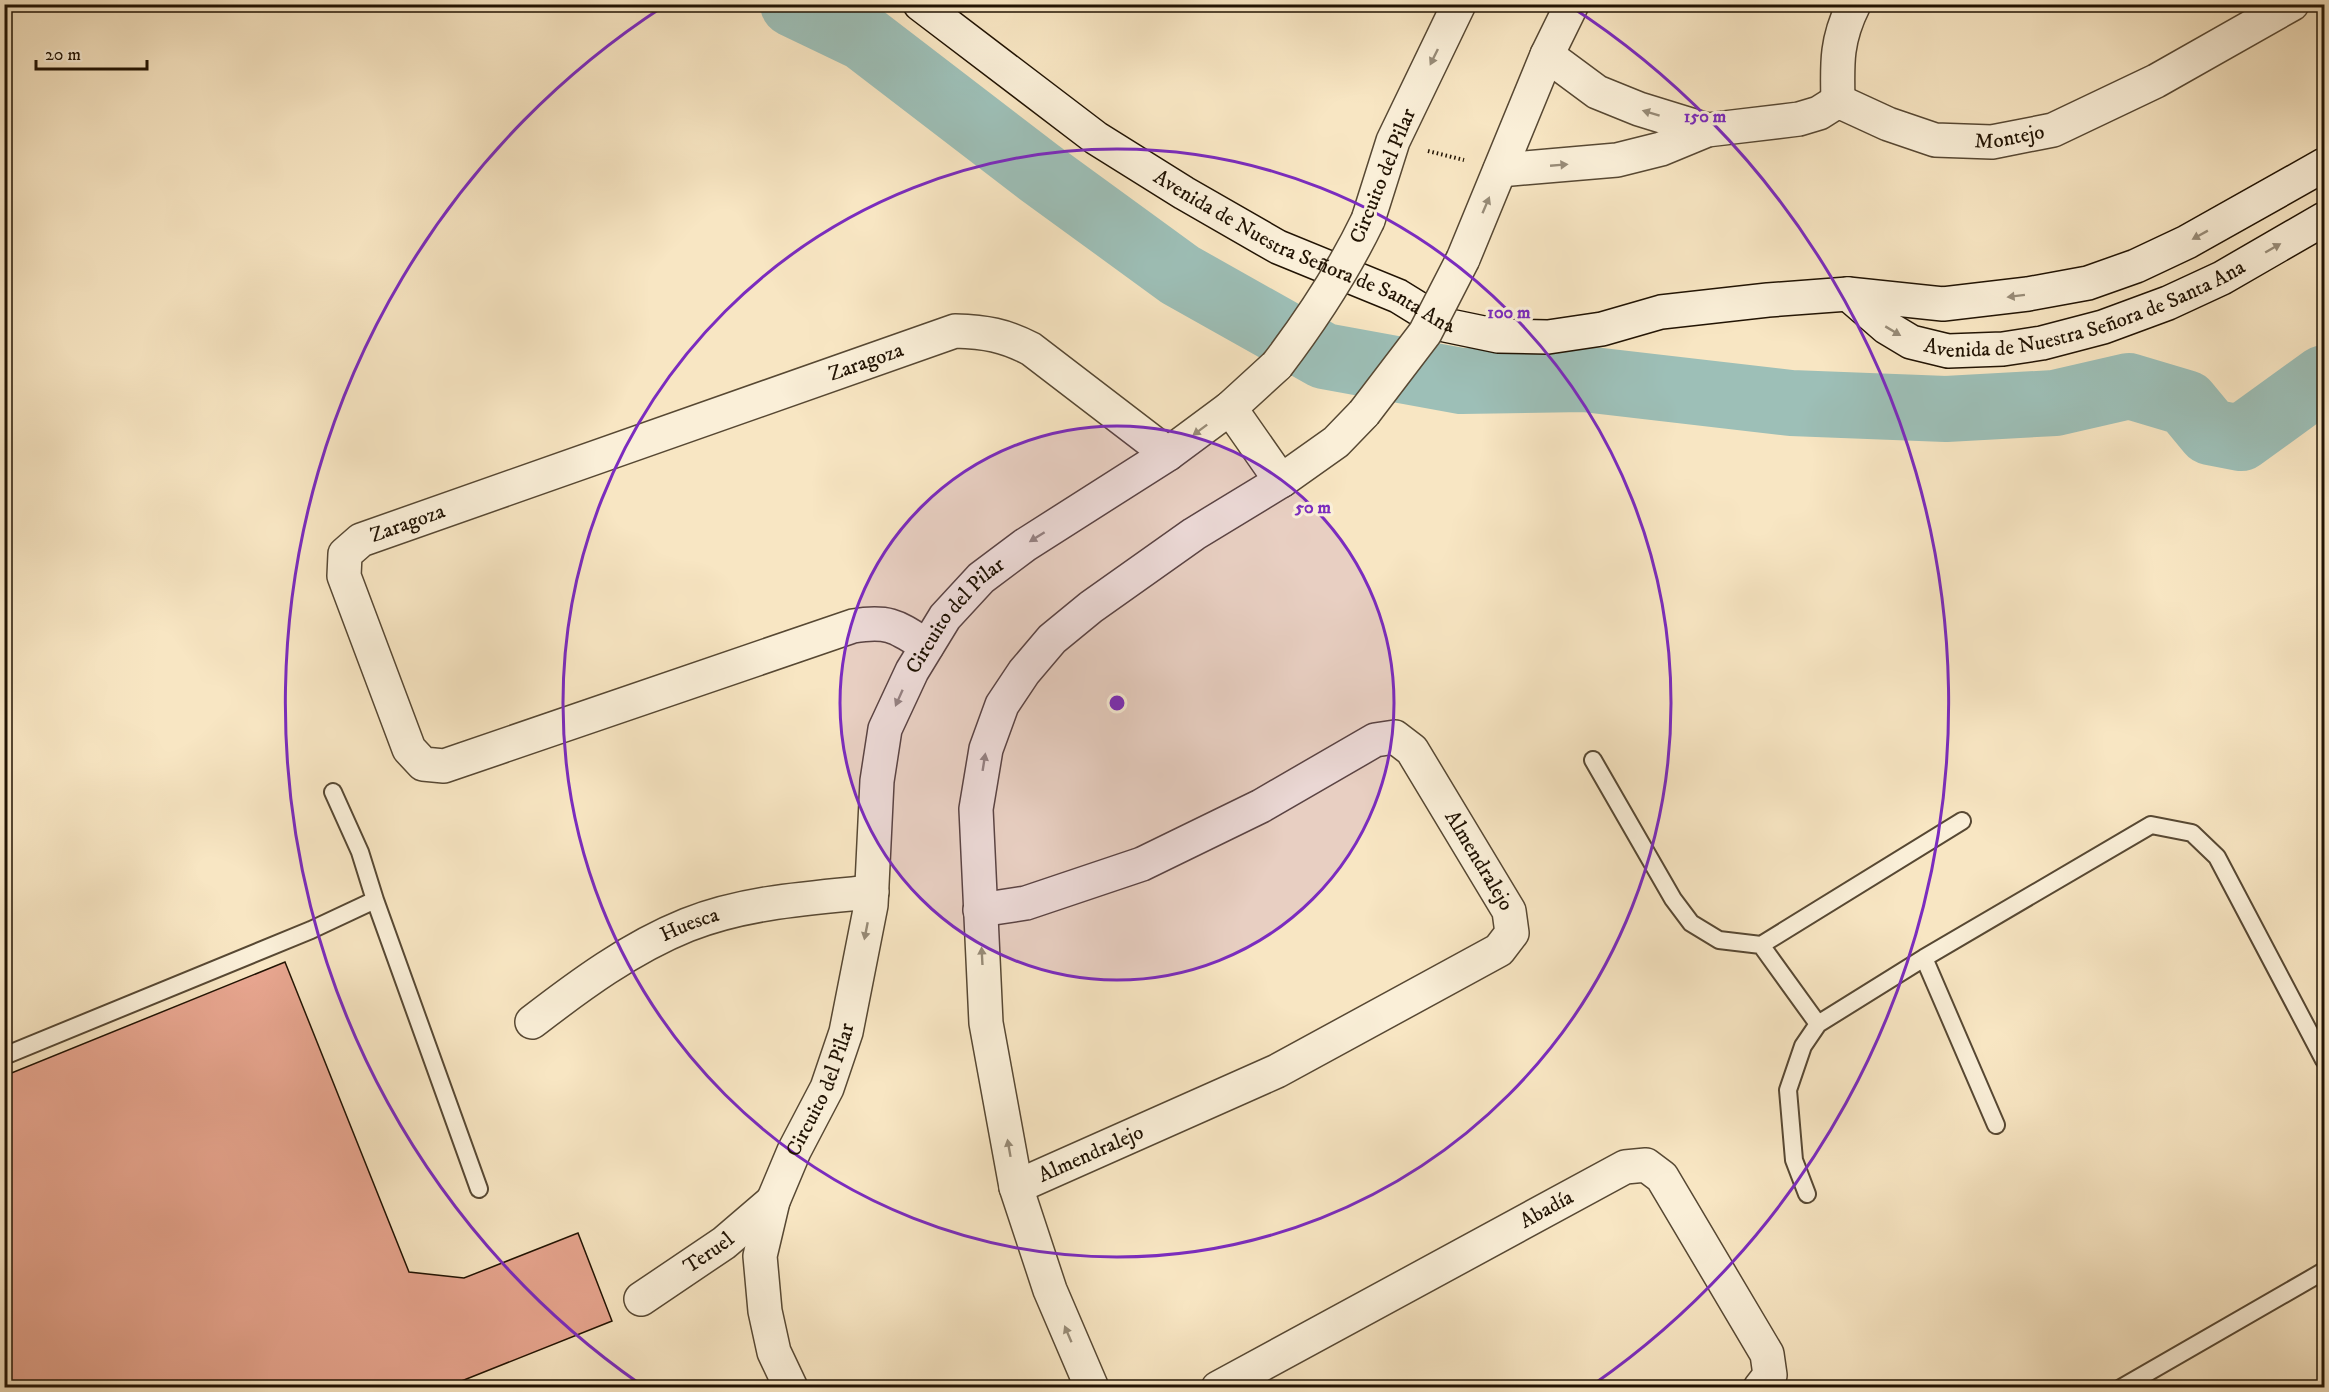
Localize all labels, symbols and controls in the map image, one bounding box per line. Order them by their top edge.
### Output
scale bar [36,33,147,71]
text: 20 m [45,44,81,66]
one-way arrow [1429,49,1438,66]
street label: Circuito del Pilar [1344,104,1422,247]
text: 150 m [1684,106,1727,128]
one-way arrow [1642,108,1660,117]
street label: Montejo [1974,119,2047,155]
one-way arrow [1549,160,1568,170]
street label: Avenida de Nuestra Señora de Santa Ana [1148,164,1456,339]
one-way arrow [1481,196,1491,214]
one-way arrow [2191,230,2208,240]
one-way arrow [2265,243,2282,253]
street label: Avenida de Nuestra Señora de Santa Ana [1921,254,2250,364]
one-way arrow [2007,291,2026,301]
text: 100 m [1487,302,1531,324]
one-way arrow [1885,326,1901,337]
street label: Zaragoza [825,337,907,387]
one-way arrow [1192,424,1208,436]
text: 50 m [1294,497,1331,519]
street label: Zaragoza [367,498,449,549]
one-way arrow [1029,532,1045,543]
street label: Circuito del Pilar [900,552,1010,679]
one-way arrow [895,690,904,707]
centre of rings [1107,693,1127,713]
one-way arrow [980,752,989,771]
street label: Almendralejo [1439,806,1519,916]
street label: Huesca [656,902,722,948]
one-way arrow [861,922,870,941]
one-way arrow [978,946,987,965]
street label: Circuito del Pilar [780,1021,860,1161]
street label: Almendralejo [1034,1119,1148,1189]
one-way arrow [1005,1139,1014,1158]
street label: Abadía [1515,1184,1578,1235]
street label: Teruel [679,1226,740,1279]
one-way arrow [1063,1325,1072,1343]

